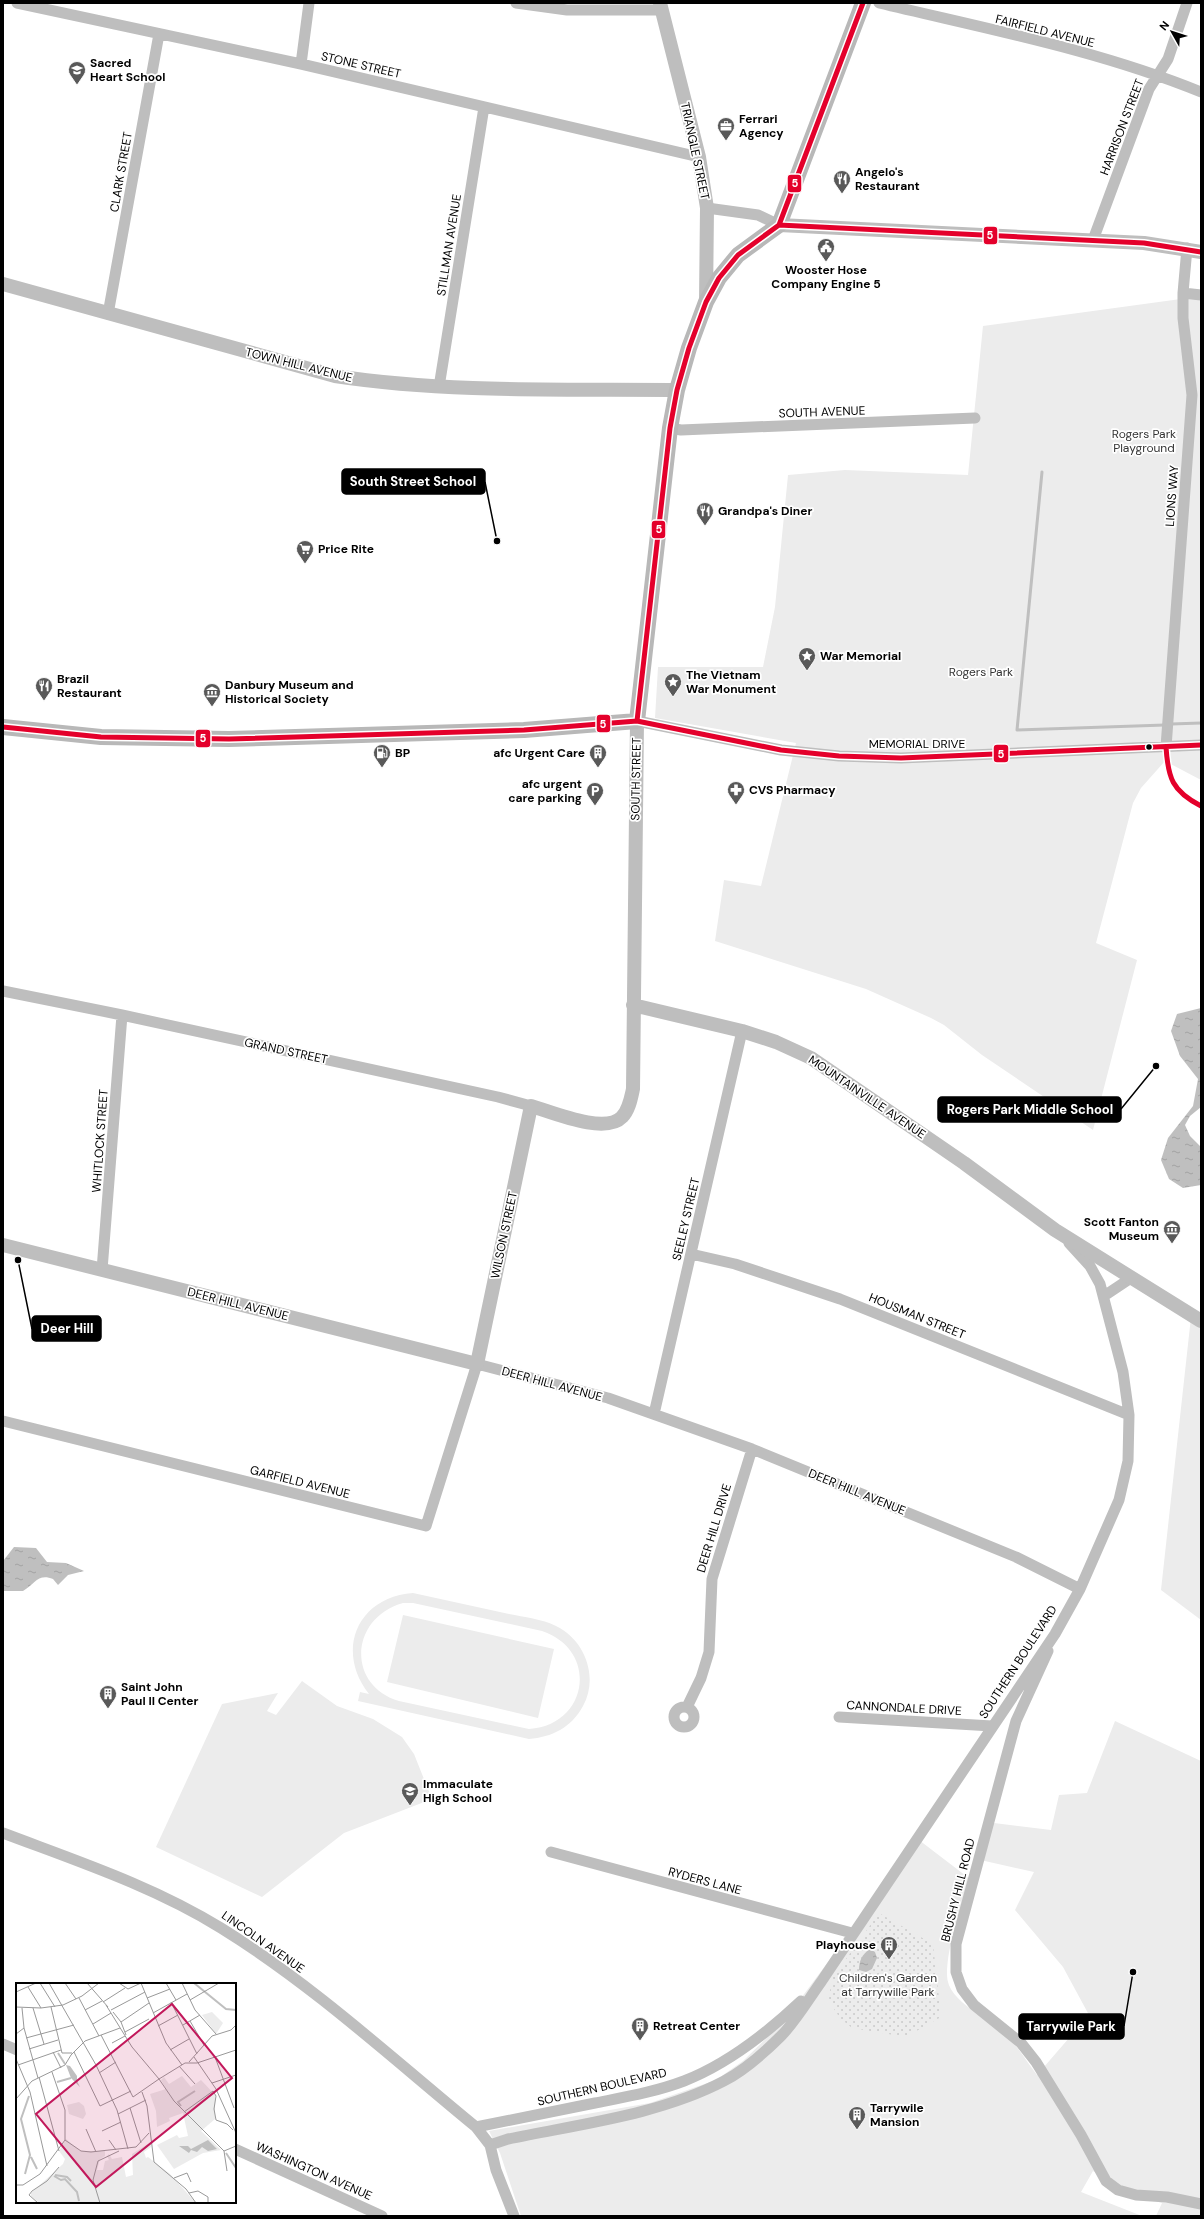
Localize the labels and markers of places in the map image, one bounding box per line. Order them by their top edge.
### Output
place label: Sacred Heart School [90,55,166,85]
school or university icon: Sacred Heart School [67,60,87,85]
place label: Ferrari Agency [739,111,784,141]
office icon: Ferrari Agency [716,116,736,141]
place label: Angelo's Restaurant [855,164,920,194]
restaurant icon: Angelo's Restaurant [832,169,852,194]
public building icon: Wooster Hose Company Engine 5 [816,237,836,262]
place label: Wooster Hose Company Engine 5 [771,262,881,292]
callout: South Street School [342,469,485,494]
restaurant icon: Grandpa's Diner [695,501,715,526]
place label: Grandpa's Diner [718,503,812,519]
supermarket icon: Price Rite [295,539,315,564]
place label: Price Rite [318,541,374,557]
place icon: War Memorial [797,646,817,671]
place label: War Memorial [820,648,901,664]
place label: The Vietnam War Monument [686,667,776,697]
place label: Brazil Restaurant [57,671,122,701]
place icon: The Vietnam War Monument [663,672,683,697]
restaurant icon: Brazil Restaurant [34,676,54,701]
place label: Danbury Museum and Historical Society [225,677,354,707]
museum icon: Danbury Museum and Historical Society [202,682,222,707]
unlabelled marker [1144,742,1154,752]
fuel station icon: BP [372,743,392,768]
building icon: afc Urgent Care [588,743,608,768]
place label: BP [395,745,410,761]
place label: afc Urgent Care [493,745,585,761]
place label: afc urgent care parking [508,776,582,806]
pharmacy icon: CVS Pharmacy [726,780,746,805]
parking icon: afc urgent care parking [585,781,605,806]
place label: CVS Pharmacy [749,782,836,798]
callout: Rogers Park Middle School [938,1097,1121,1122]
place label: Scott Fanton Museum [1084,1214,1159,1244]
museum icon: Scott Fanton Museum [1162,1219,1182,1244]
callout: Deer Hill [32,1316,101,1341]
place label: Saint John Paul II Center [121,1679,199,1709]
building icon: Saint John Paul II Center [98,1684,118,1709]
place label: Immaculate High School [423,1776,493,1806]
school or university icon: Immaculate High School [400,1781,420,1806]
building icon: Playhouse [879,1935,899,1960]
place label: Playhouse [816,1937,876,1953]
callout: Tarrywile Park [1019,2014,1124,2039]
building icon: Retreat Center [630,2016,650,2041]
place label: Retreat Center [653,2018,740,2034]
place label: Tarrywile Mansion [870,2100,924,2130]
building icon: Tarrywile Mansion [847,2105,867,2130]

